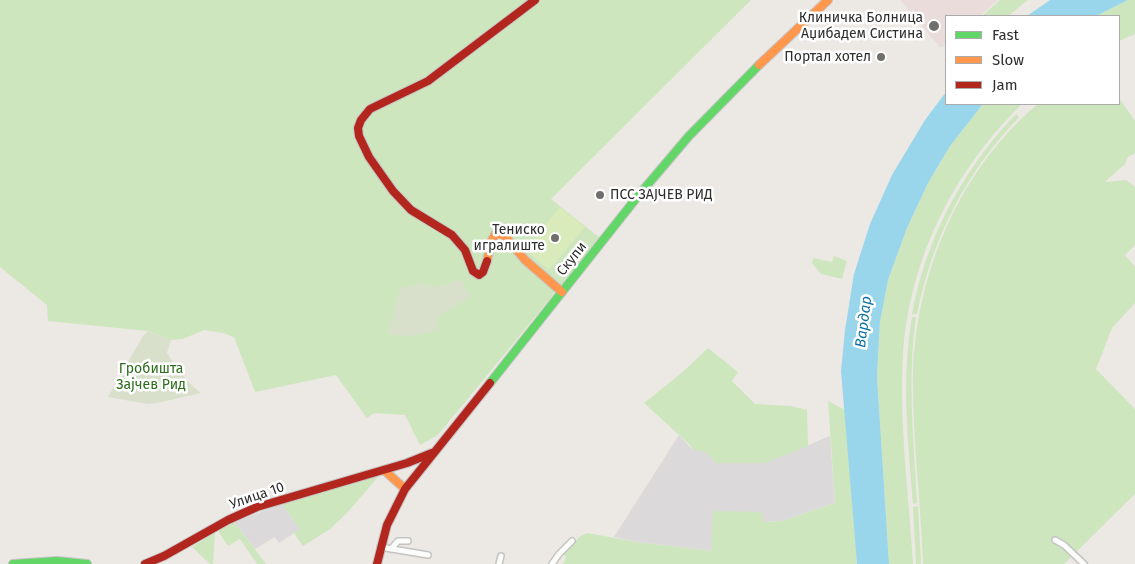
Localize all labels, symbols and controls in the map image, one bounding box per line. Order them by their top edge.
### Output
place label: Клиничка Болница Аџибадем Систина [799,10,923,42]
legend [945,15,1120,105]
marker: Клиничка Болница Аџибадем Систина [927,19,941,33]
text: Fast [992,26,1019,44]
place label: Портал хотел [784,49,871,65]
marker: Портал хотел [875,51,887,63]
text: Slow [992,51,1024,69]
text: Jam [992,76,1018,94]
place label: ПСС ЗАЈЧЕВ РИД [610,187,713,203]
marker: ПСС ЗАЈЧЕВ РИД [594,189,606,201]
place label: Тениско игралиште [474,222,545,254]
marker: Тениско игралиште [549,232,561,244]
street label: Скупи [553,239,591,279]
water label: Вардар [852,295,876,349]
park label: Гробишта Зајчев Рид [116,361,186,394]
street label: Улица 10 [227,479,287,513]

